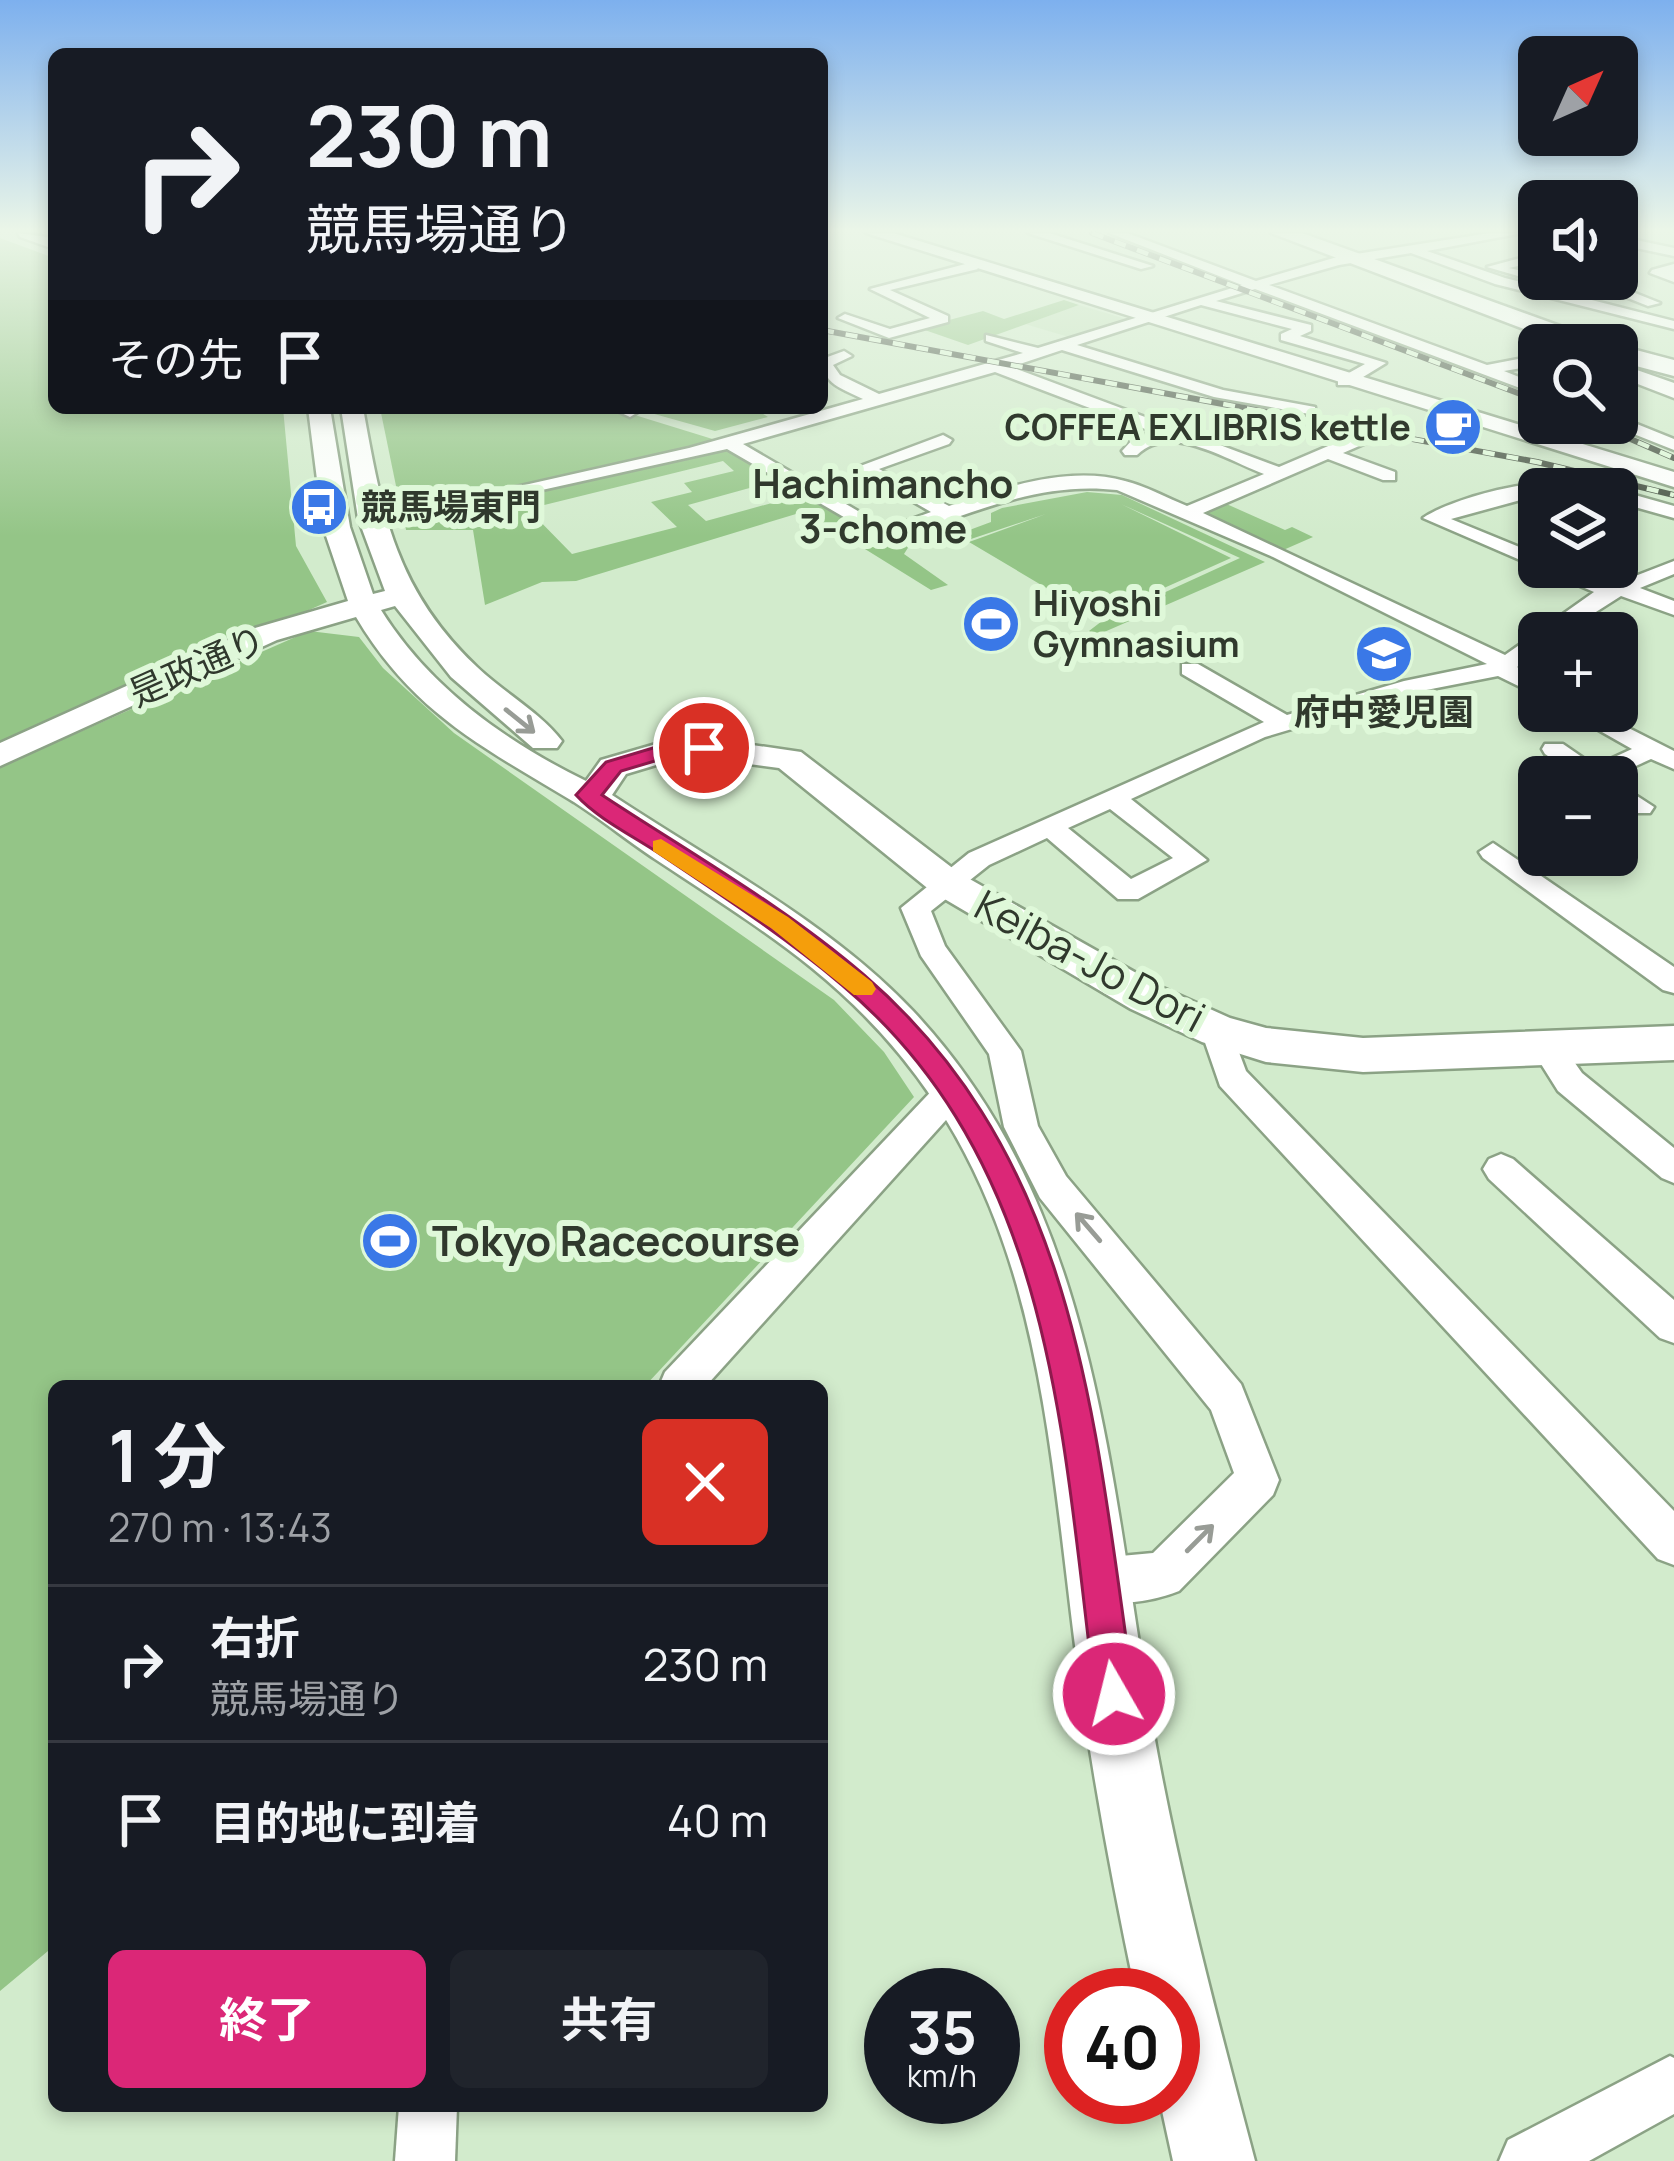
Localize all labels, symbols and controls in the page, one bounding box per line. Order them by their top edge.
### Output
north arrow [1518,36,1638,156]
map controls [1518,36,1638,876]
text: 230 m [306,77,552,192]
icon: right [108,96,264,252]
button: sound [1518,180,1638,300]
text: 競馬場通り [306,191,576,265]
icon: arrive [267,324,333,390]
button: search [1518,324,1638,444]
text: その先 [108,328,243,390]
cafe icon: COFFEA EXLIBRIS kettle [1422,396,1484,458]
place label: COFFEA EXLIBRIS kettle [1004,402,1411,451]
district label: Hachimancho 3-chome [753,456,1013,555]
button: layers [1518,468,1638,588]
bus stop icon: 競馬場東門 [288,476,350,538]
place label: 競馬場東門 [361,482,541,531]
place label: Hiyoshi Gymnasium [1033,578,1240,668]
sports icon: Hiyoshi Gymnasium [960,593,1022,655]
button: + [1518,612,1638,732]
street label: 是政通り [121,614,273,717]
school or university icon: 府中愛児園 [1353,623,1415,685]
place label: 府中愛児園 [1294,687,1474,736]
pin [653,697,755,799]
one-way arrow [504,707,535,734]
icon: arrive [671,715,737,781]
button: − [1518,756,1638,876]
street label: Keiba-Jo Dori [965,875,1216,1045]
sports icon: Tokyo Racecourse [359,1210,421,1272]
place label: Tokyo Racecourse [432,1211,800,1269]
one-way arrow [1075,1212,1102,1243]
text: 1 分 [108,1405,226,1504]
button: close [642,1419,768,1545]
text: 270 m · 13:43 [108,1500,332,1554]
one-way arrow [1186,1524,1214,1553]
text: 右折 [210,1606,300,1668]
icon: right [108,1631,174,1697]
position arrow [1051,1631,1177,1757]
text: 230 m [643,1633,768,1695]
text: 競馬場通り [210,1671,405,1725]
icon: arrive [108,1787,174,1853]
text: 40 m [667,1789,768,1851]
text: 目的地に到着 [210,1791,480,1853]
button: 終了 [108,1950,426,2088]
button: 共有 [450,1950,768,2088]
speed limit sign: 40 [1044,1968,1200,2124]
text: 35 [907,1990,977,2072]
text: km/h [907,2055,977,2096]

